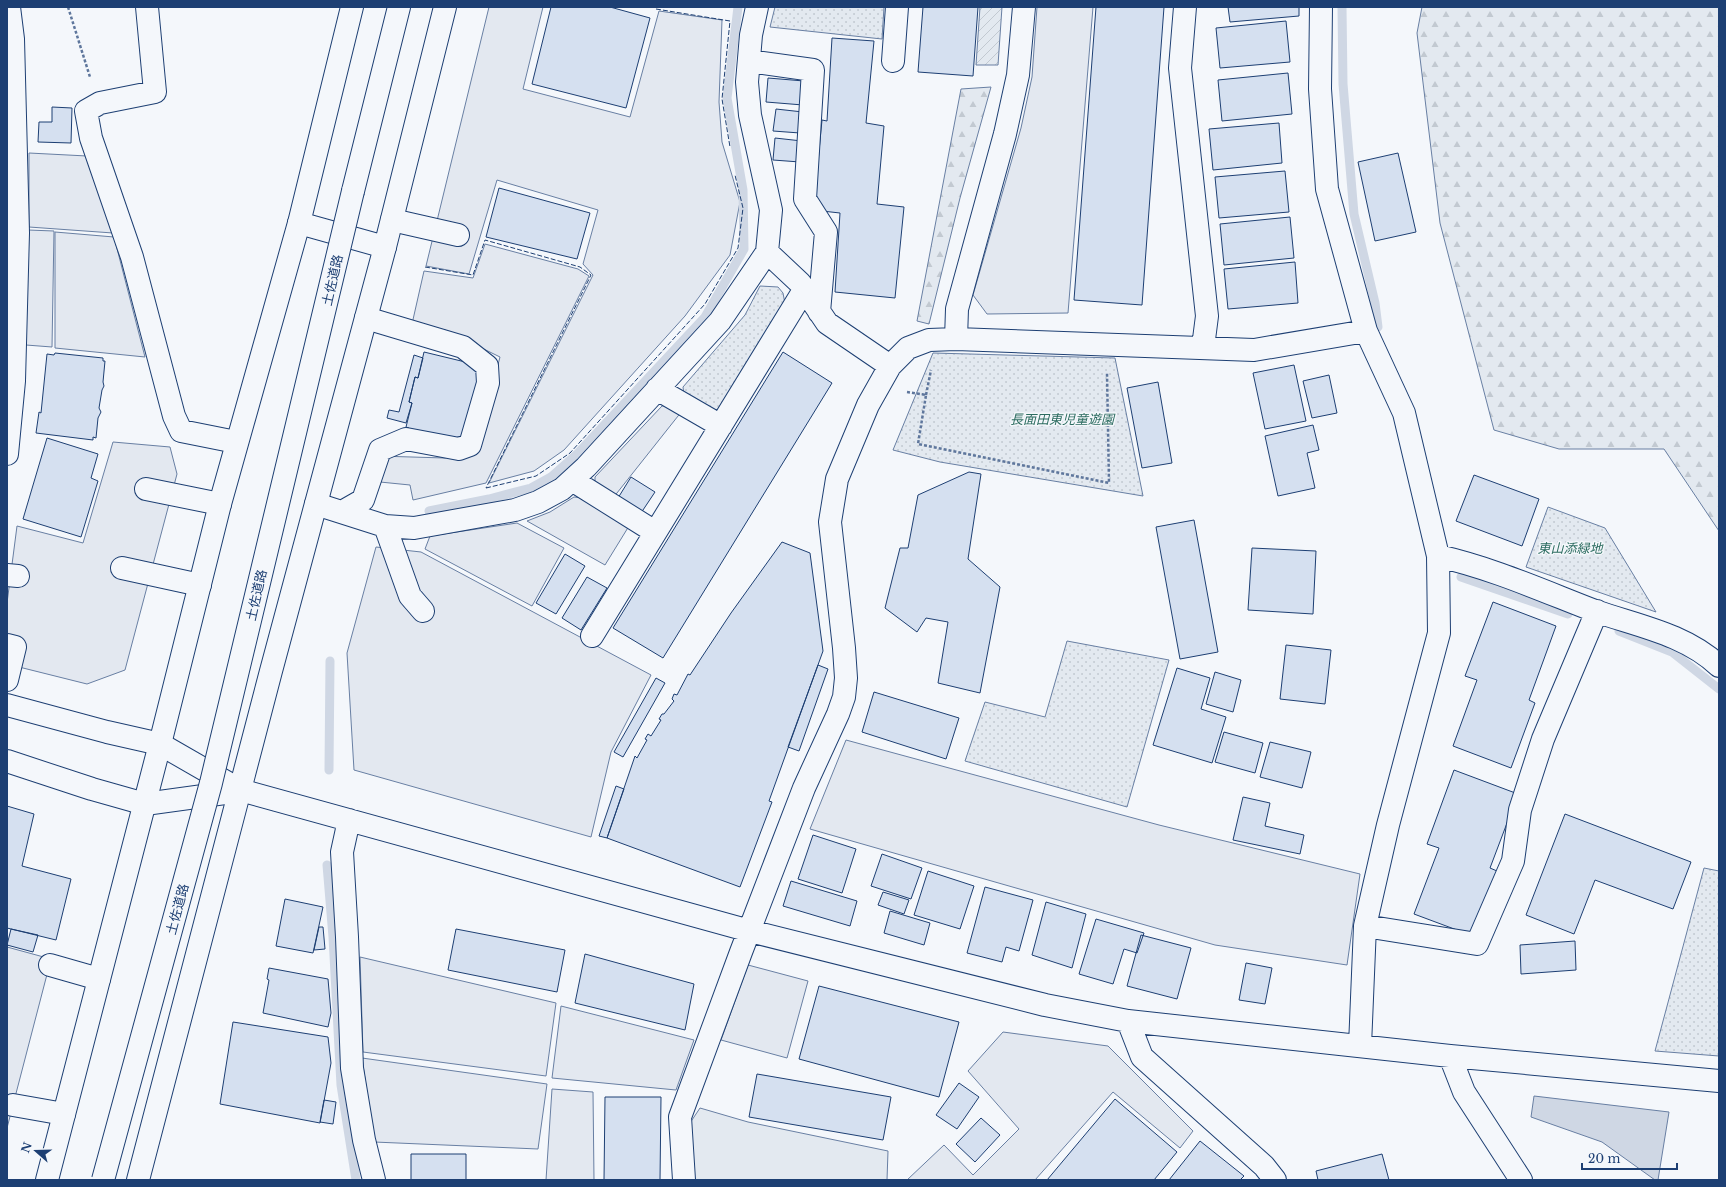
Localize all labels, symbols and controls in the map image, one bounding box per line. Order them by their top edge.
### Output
street label: 土佐道路 [318,253,347,307]
park label: 長面田東児童遊園 [1010,411,1116,428]
park label: 東山添緑地 [1537,540,1604,557]
street label: 土佐道路 [242,568,271,622]
street label: 土佐道路 [163,882,192,936]
north arrow [16,1131,56,1171]
text: N [18,1140,35,1155]
scale bar [1582,1145,1677,1171]
text: 20 m [1588,1151,1620,1166]

